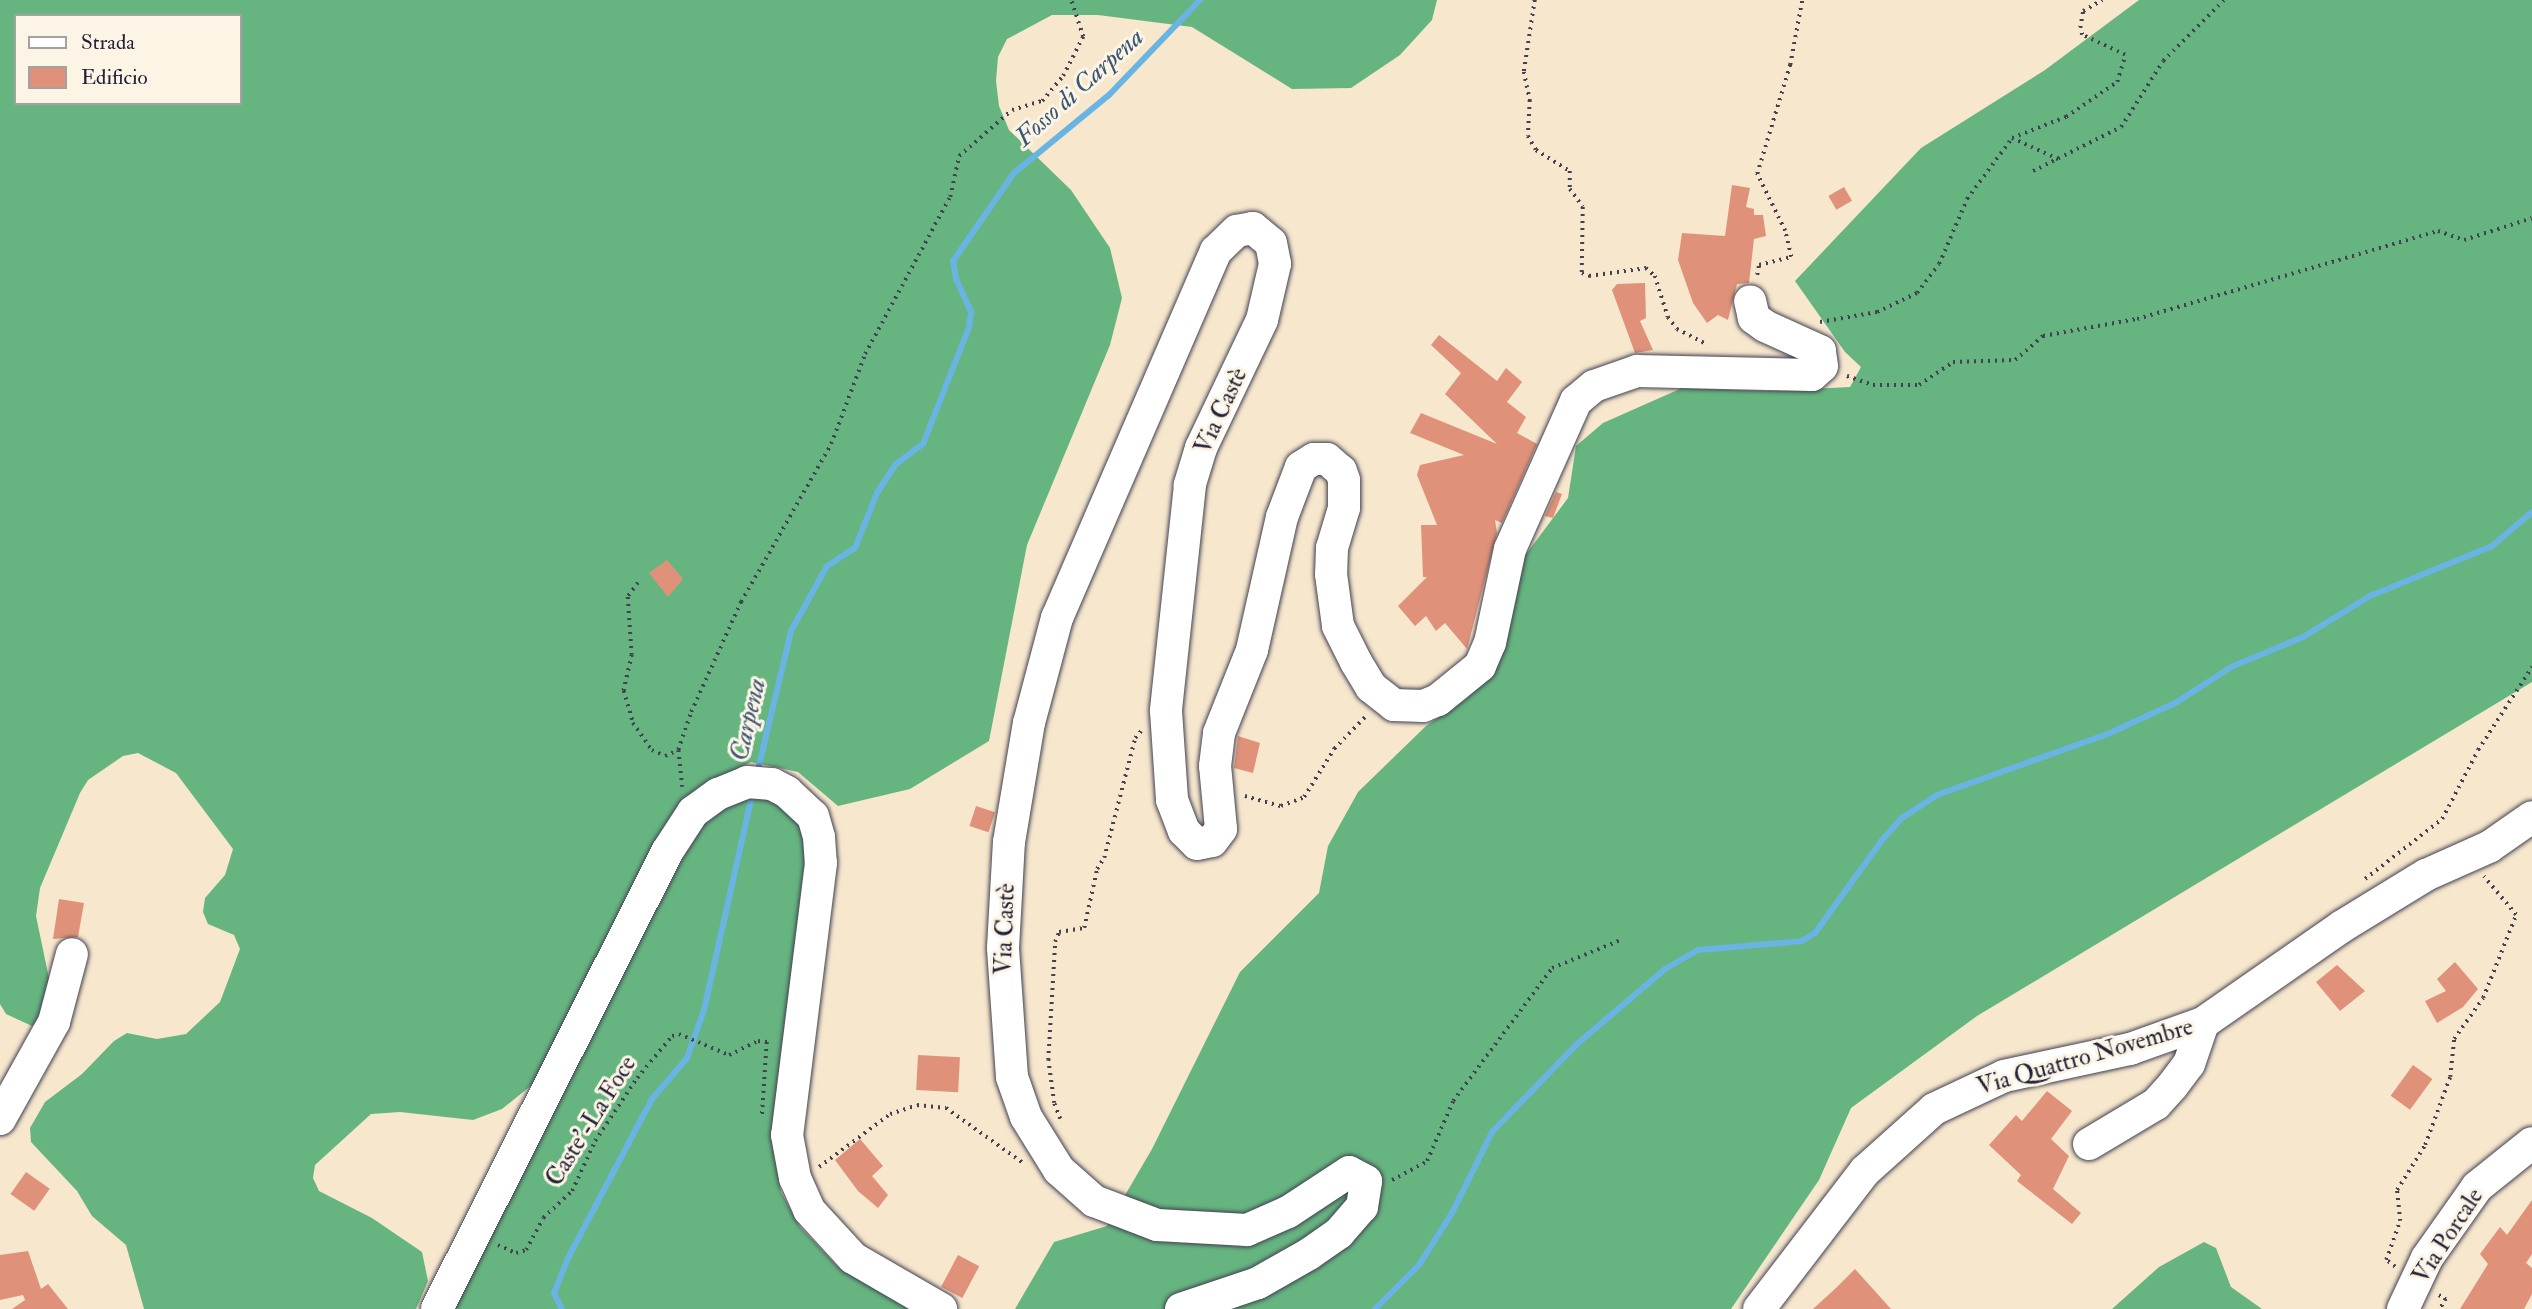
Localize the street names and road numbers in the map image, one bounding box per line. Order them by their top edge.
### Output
street label: Via Castè [1189,363,1253,459]
street label: Via Castè [989,883,1021,975]
street label: Via Quattro Novembre [1974,1012,2196,1102]
street label: Caste'-La Foce [540,1051,642,1191]
street label: Via Porcale [2407,1183,2489,1289]

